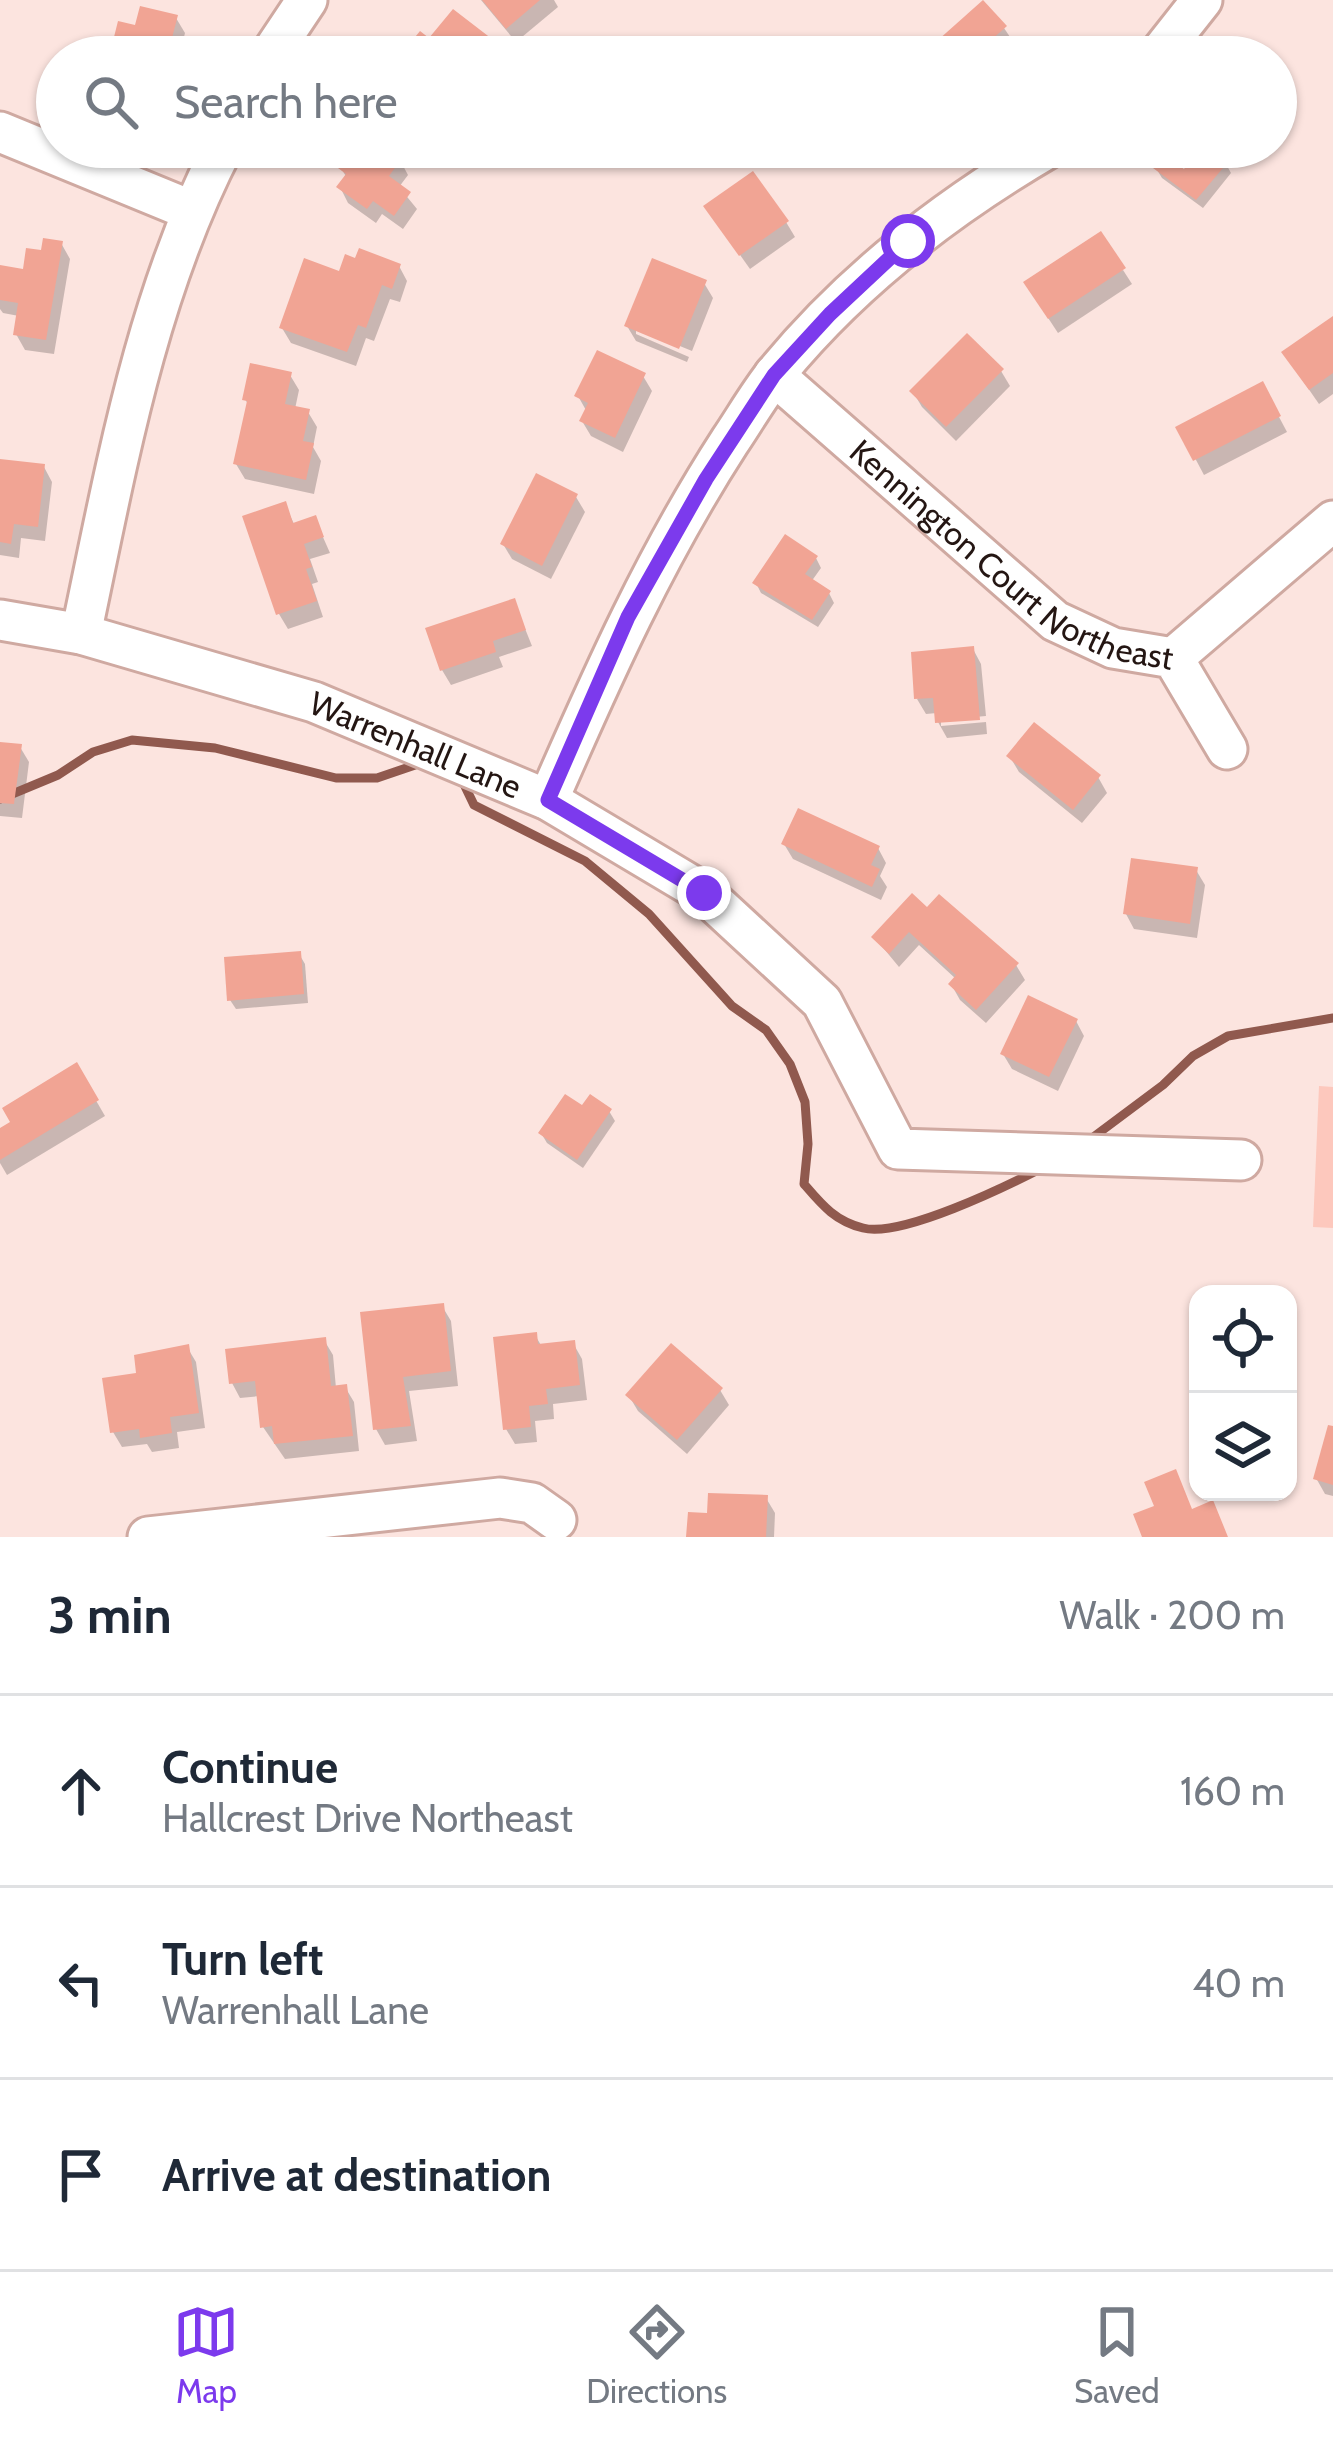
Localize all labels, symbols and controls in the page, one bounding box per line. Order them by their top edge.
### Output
search box [36,36,1297,168]
icon: search [78,69,144,135]
text: Search here [174,75,398,129]
route start [881,214,935,268]
street label: Kennington Court Northeast [842,431,1176,678]
street label: Warrenhall Lane [304,682,528,807]
route end [677,866,731,920]
map controls [1189,1285,1297,1501]
button: locate [1189,1285,1297,1393]
button: layers [1189,1393,1297,1501]
text: 3 min [48,1584,172,1646]
text: Walk · 200 m [1060,1591,1285,1639]
text: Continue [162,1740,338,1794]
icon: ahead [48,1758,114,1824]
text: 160 m [1180,1767,1285,1815]
text: Hallcrest Drive Northeast [162,1794,573,1842]
text: Turn left [162,1932,324,1986]
icon: left [48,1950,114,2016]
text: 40 m [1192,1959,1285,2007]
text: Warrenhall Lane [162,1986,429,2034]
icon: arrive [48,2142,114,2208]
text: Arrive at destination [162,2148,551,2202]
tab: Map [173,2299,239,2411]
tab: Directions [586,2299,727,2411]
tab: Saved [1074,2299,1160,2411]

